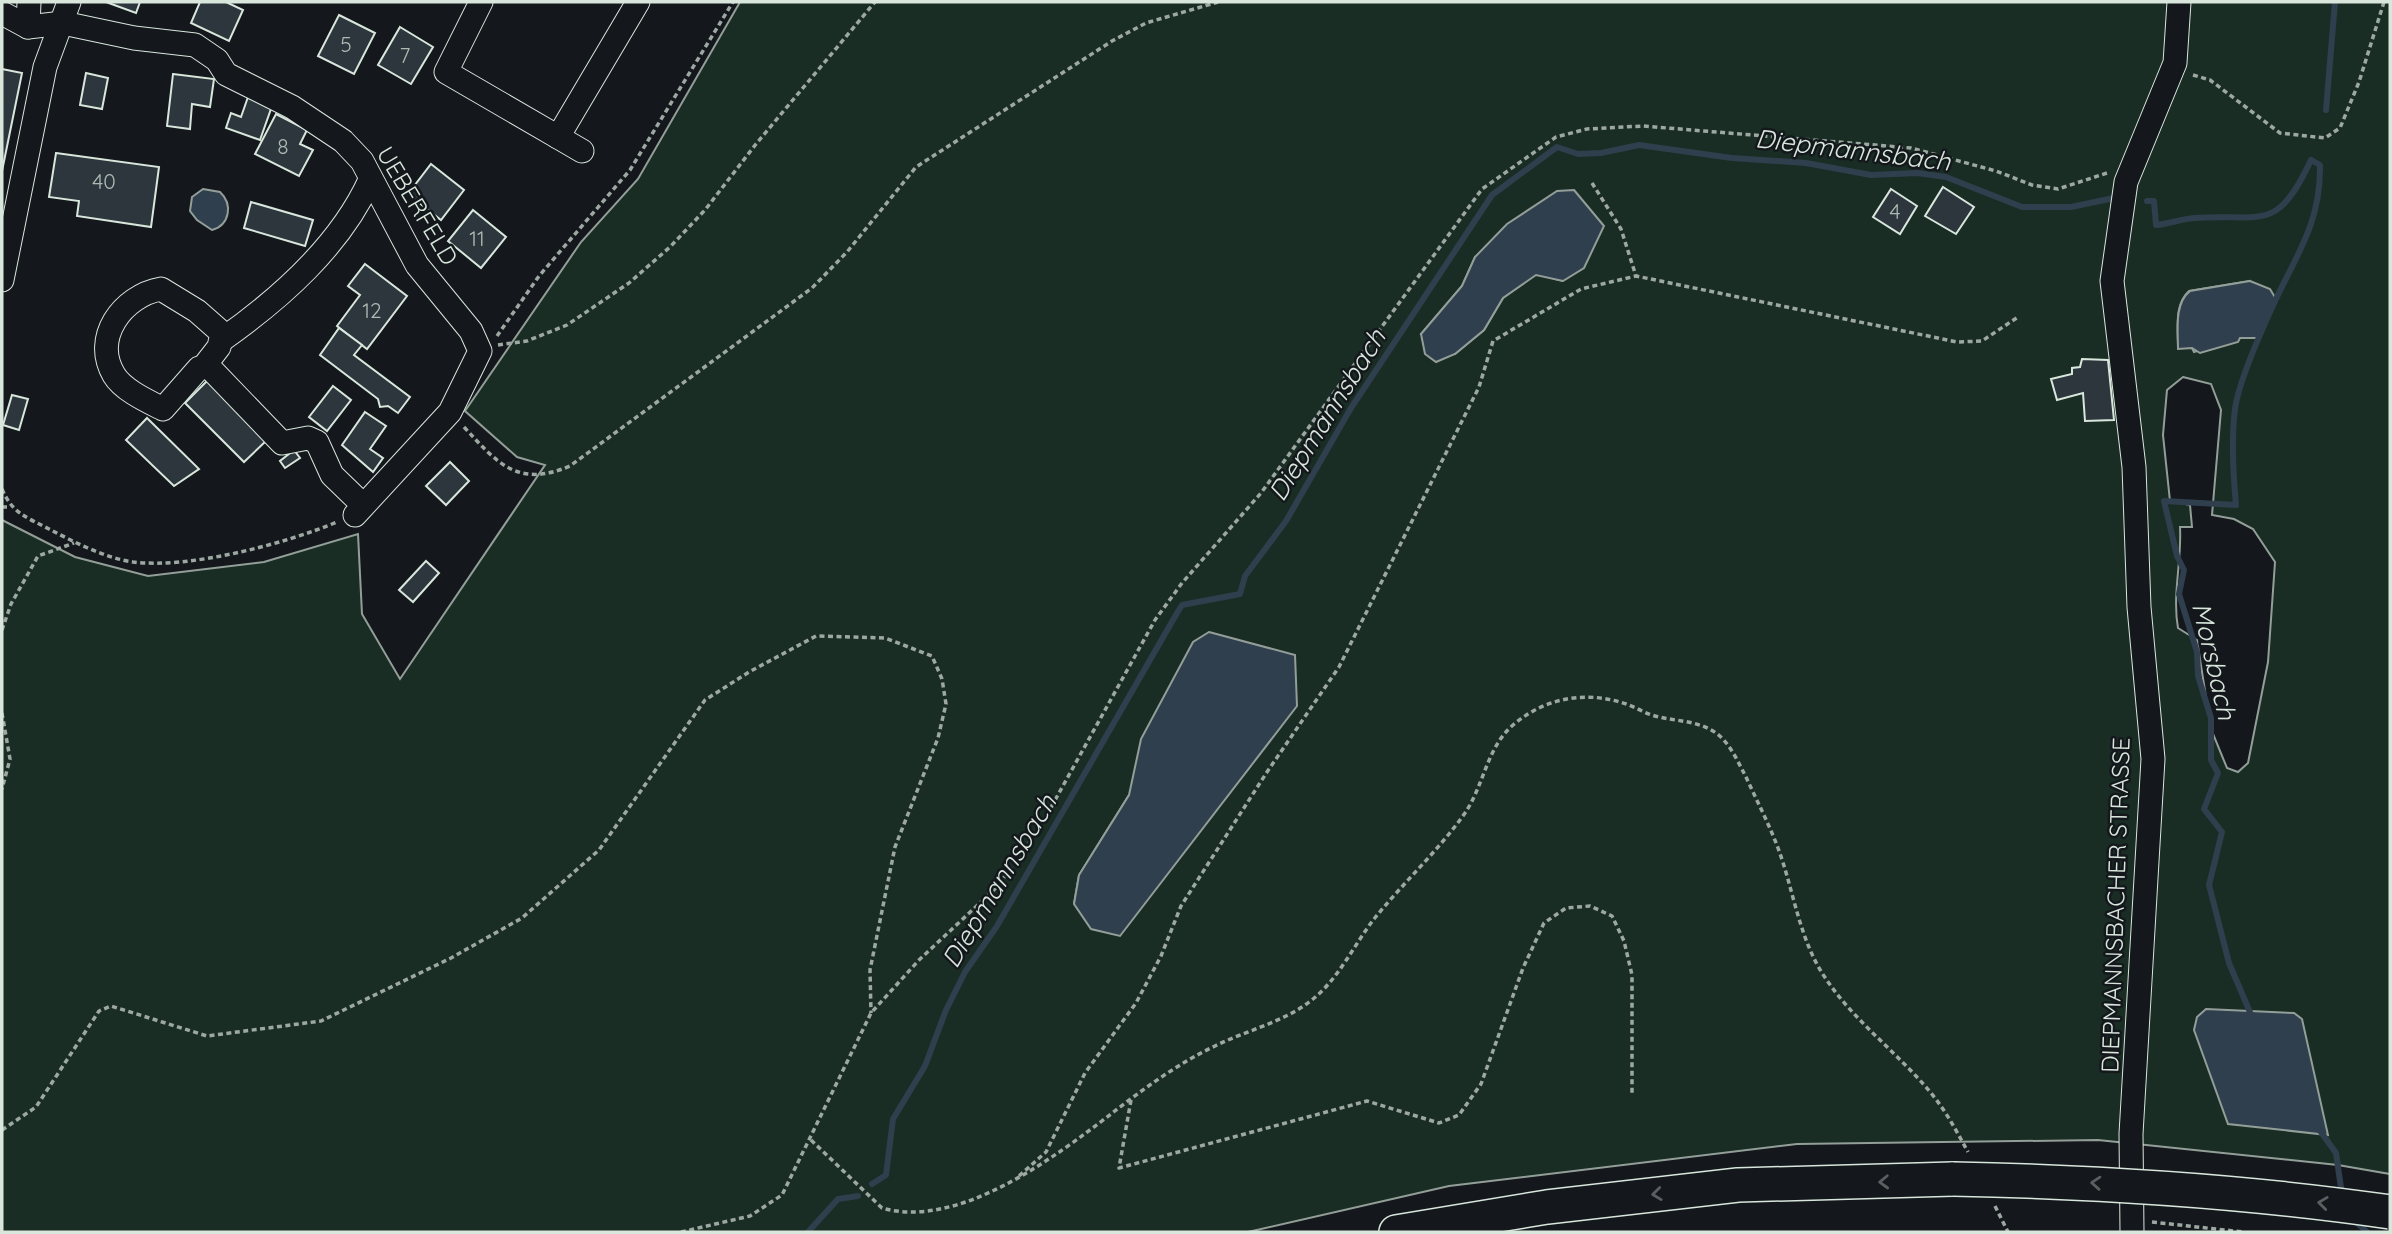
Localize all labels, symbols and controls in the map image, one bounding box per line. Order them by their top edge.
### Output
house number: 5 [340,31,352,57]
house number: 7 [400,42,411,68]
water label: Diepmannsbach [1754,121,1954,178]
house number: 8 [277,133,289,159]
street label: UEBERFELD [371,141,465,270]
house number: 40 [92,168,116,194]
house number: 4 [1889,198,1901,224]
house number: 11 [469,225,485,251]
house number: 12 [362,297,382,323]
water label: Diepmannsbach [1261,322,1393,507]
water label: Morsbach [2185,599,2244,724]
street label: DIEPMANNSBACHER STRASSE [2094,737,2136,1073]
water label: Diepmannsbach [934,787,1064,973]
one-way arrow [1879,1174,1890,1189]
one-way arrow [2090,1176,2101,1191]
one-way arrow [1652,1186,1663,1201]
one-way arrow [2317,1196,2328,1211]

